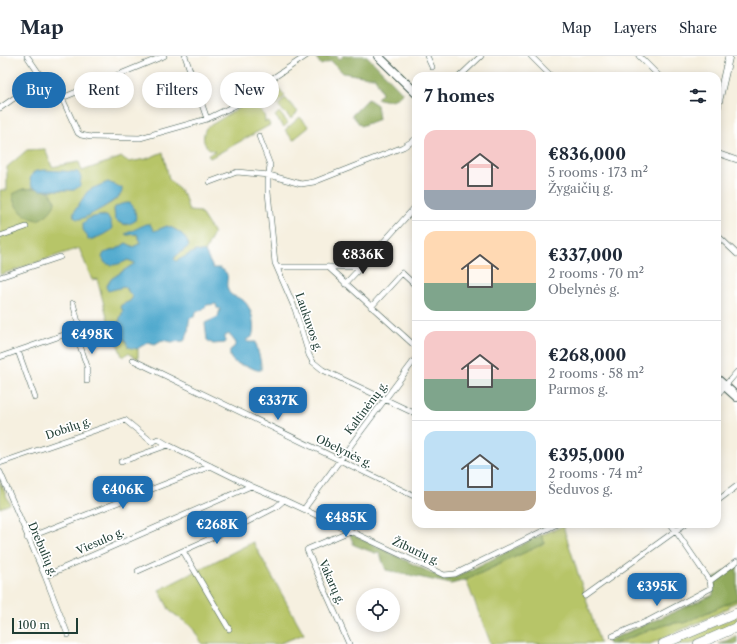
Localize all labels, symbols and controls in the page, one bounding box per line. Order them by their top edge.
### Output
text: Map [20,16,64,39]
text: Map [561,19,591,37]
text: Layers [613,19,657,37]
text: Share [679,19,717,37]
chip: Buy [12,72,66,108]
chip: Rent [74,72,134,108]
chip: Filters [142,72,212,108]
chip: New [220,72,279,108]
icon: filters [687,85,709,107]
text: 7 homes [424,86,495,106]
text: €836,000 [548,144,626,164]
icon: home [456,146,504,194]
text: 5 rooms · 173 m² [548,164,648,180]
text: Žygaičių g. [548,180,613,196]
pin: €836K [335,241,391,275]
text: €337,000 [548,245,623,265]
text: €836K [342,246,384,262]
icon: home [456,247,504,295]
text: 2 rooms · 70 m² [548,265,644,281]
text: Obelynės g. [548,281,620,297]
street label: Laukuvos g. [292,291,326,354]
pin: €498K [64,321,120,355]
text: €498K [71,326,113,342]
text: €268,000 [548,345,626,365]
icon: home [456,347,504,395]
text: 2 rooms · 58 m² [548,365,644,381]
street label: Kaltinėnų g. [341,379,391,437]
text: Parmos g. [548,381,608,397]
pin: €337K [250,387,306,421]
text: €337K [258,392,298,408]
street label: Dobilų g. [43,414,93,442]
street label: Obelynės g. [314,431,374,471]
text: €395,000 [548,445,625,465]
icon: home [456,447,504,495]
text: 2 rooms · 74 m² [548,465,643,481]
pin: €406K [95,476,151,510]
text: €406K [102,481,144,497]
text: Šeduvos g. [548,481,613,497]
pin: €485K [318,504,374,538]
text: €485K [325,509,367,525]
pin: €268K [189,511,245,545]
text: €268K [196,516,238,532]
street label: Drebulių g. [25,520,61,578]
street label: Viesulo g. [73,524,126,558]
street label: Žiburių g. [390,534,442,568]
street label: Vakarų g. [316,557,348,607]
pin: €395K [629,573,685,607]
text: €395K [637,578,677,594]
map controls [356,588,400,632]
button: locate [356,588,400,632]
scale bar [12,616,78,635]
text: 100 m [18,618,50,632]

